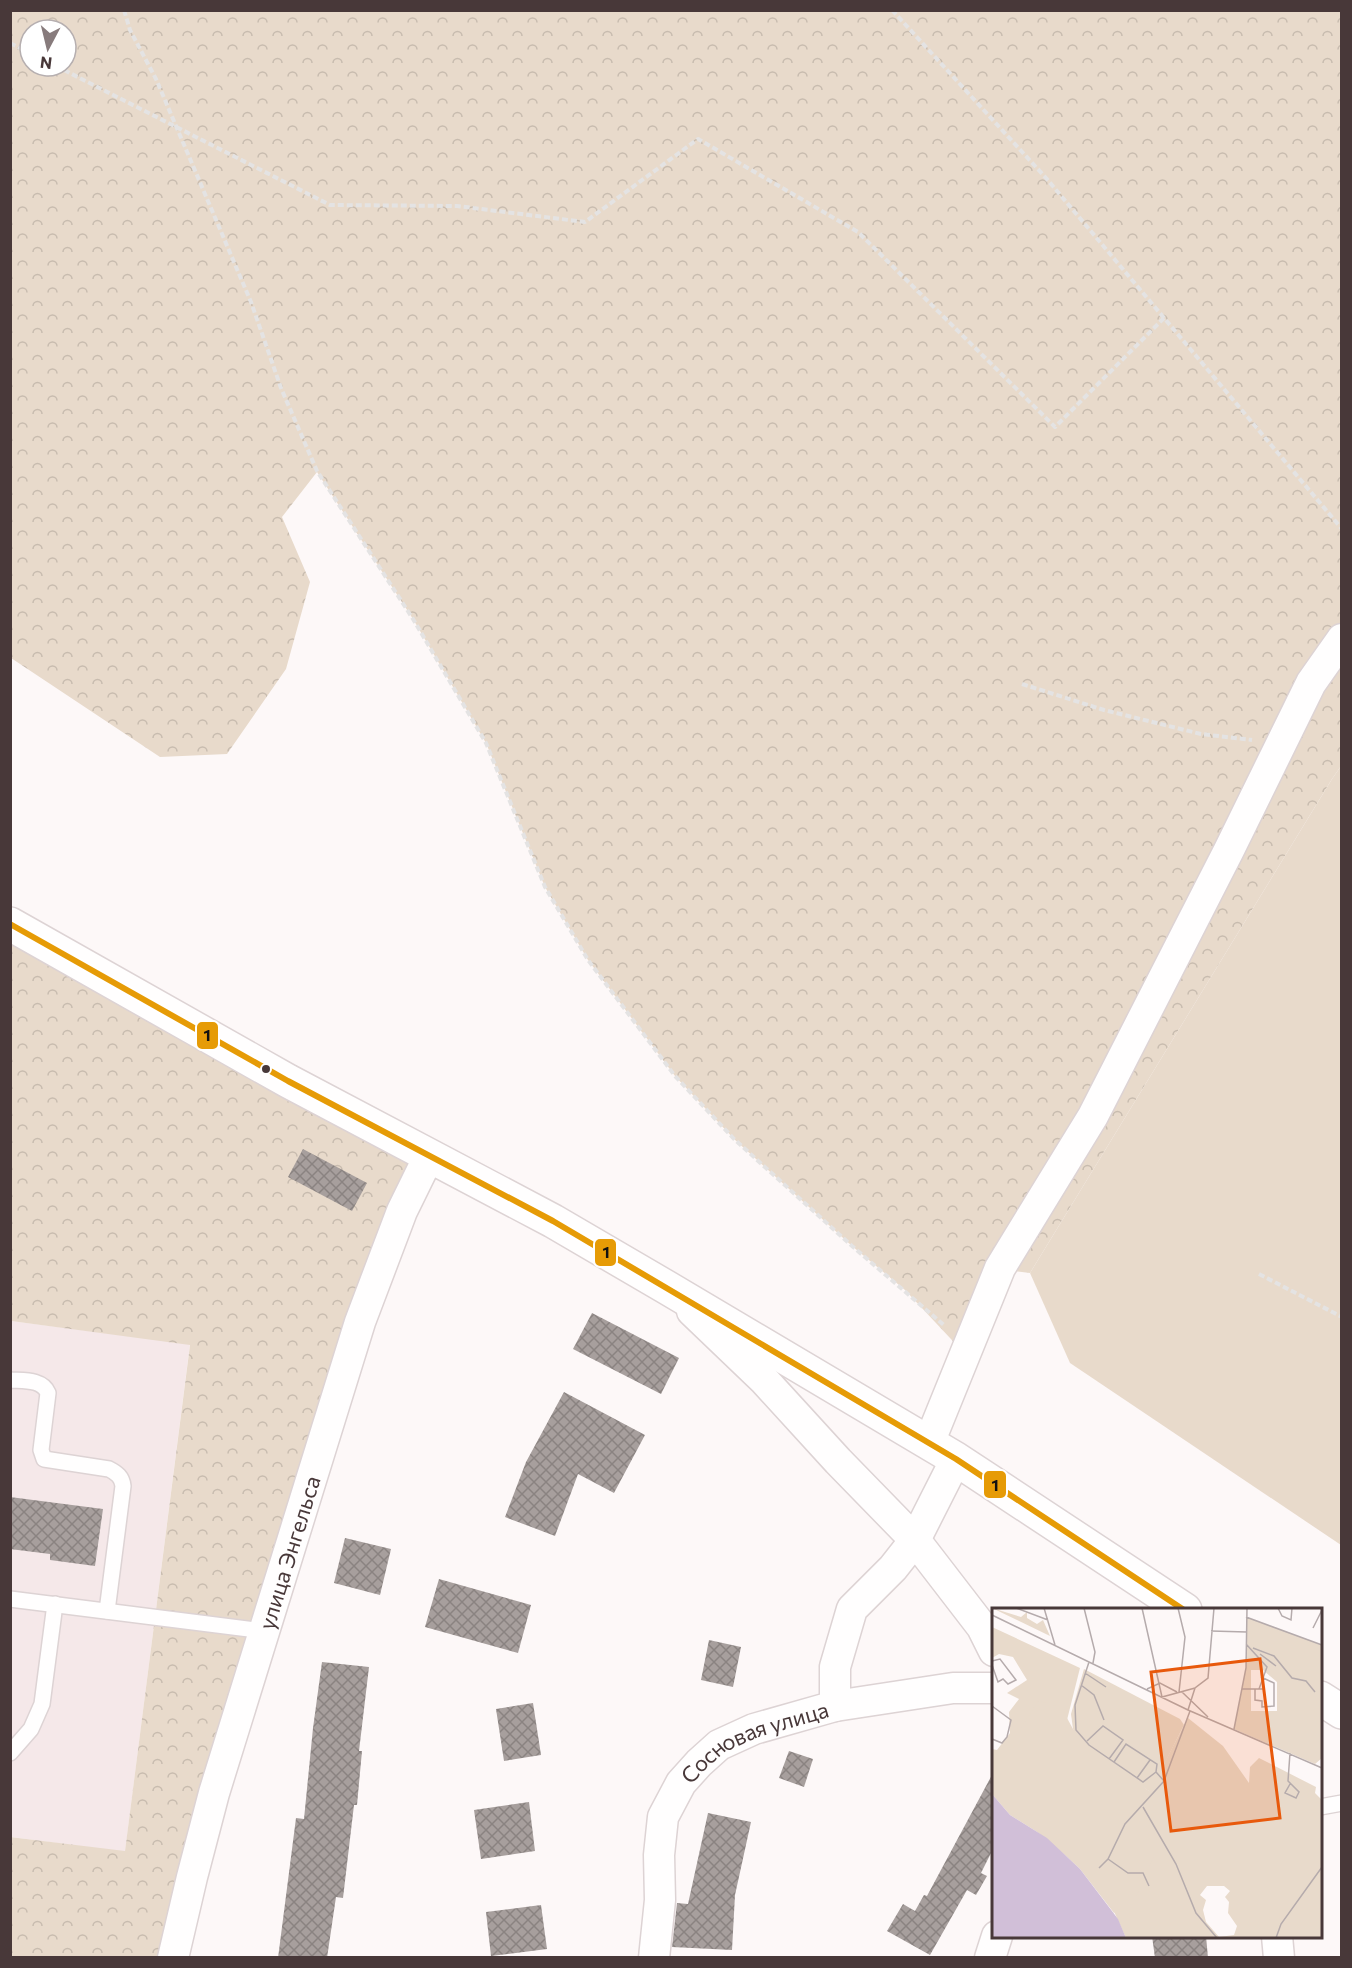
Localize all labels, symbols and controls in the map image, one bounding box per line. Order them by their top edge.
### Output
north arrow [18,18,78,78]
text: N [39,53,53,74]
line badge: 1 [196,1021,219,1050]
text: 1 [203,1025,211,1044]
unlabelled marker [260,1063,272,1075]
line badge: 1 [594,1238,617,1267]
text: 1 [602,1242,610,1261]
line badge: 1 [983,1470,1007,1499]
street label: улица Энгельса [252,1472,325,1633]
text: 1 [991,1475,999,1494]
inset map [992,1608,1322,1938]
street label: Сосновая улица [674,1695,831,1788]

